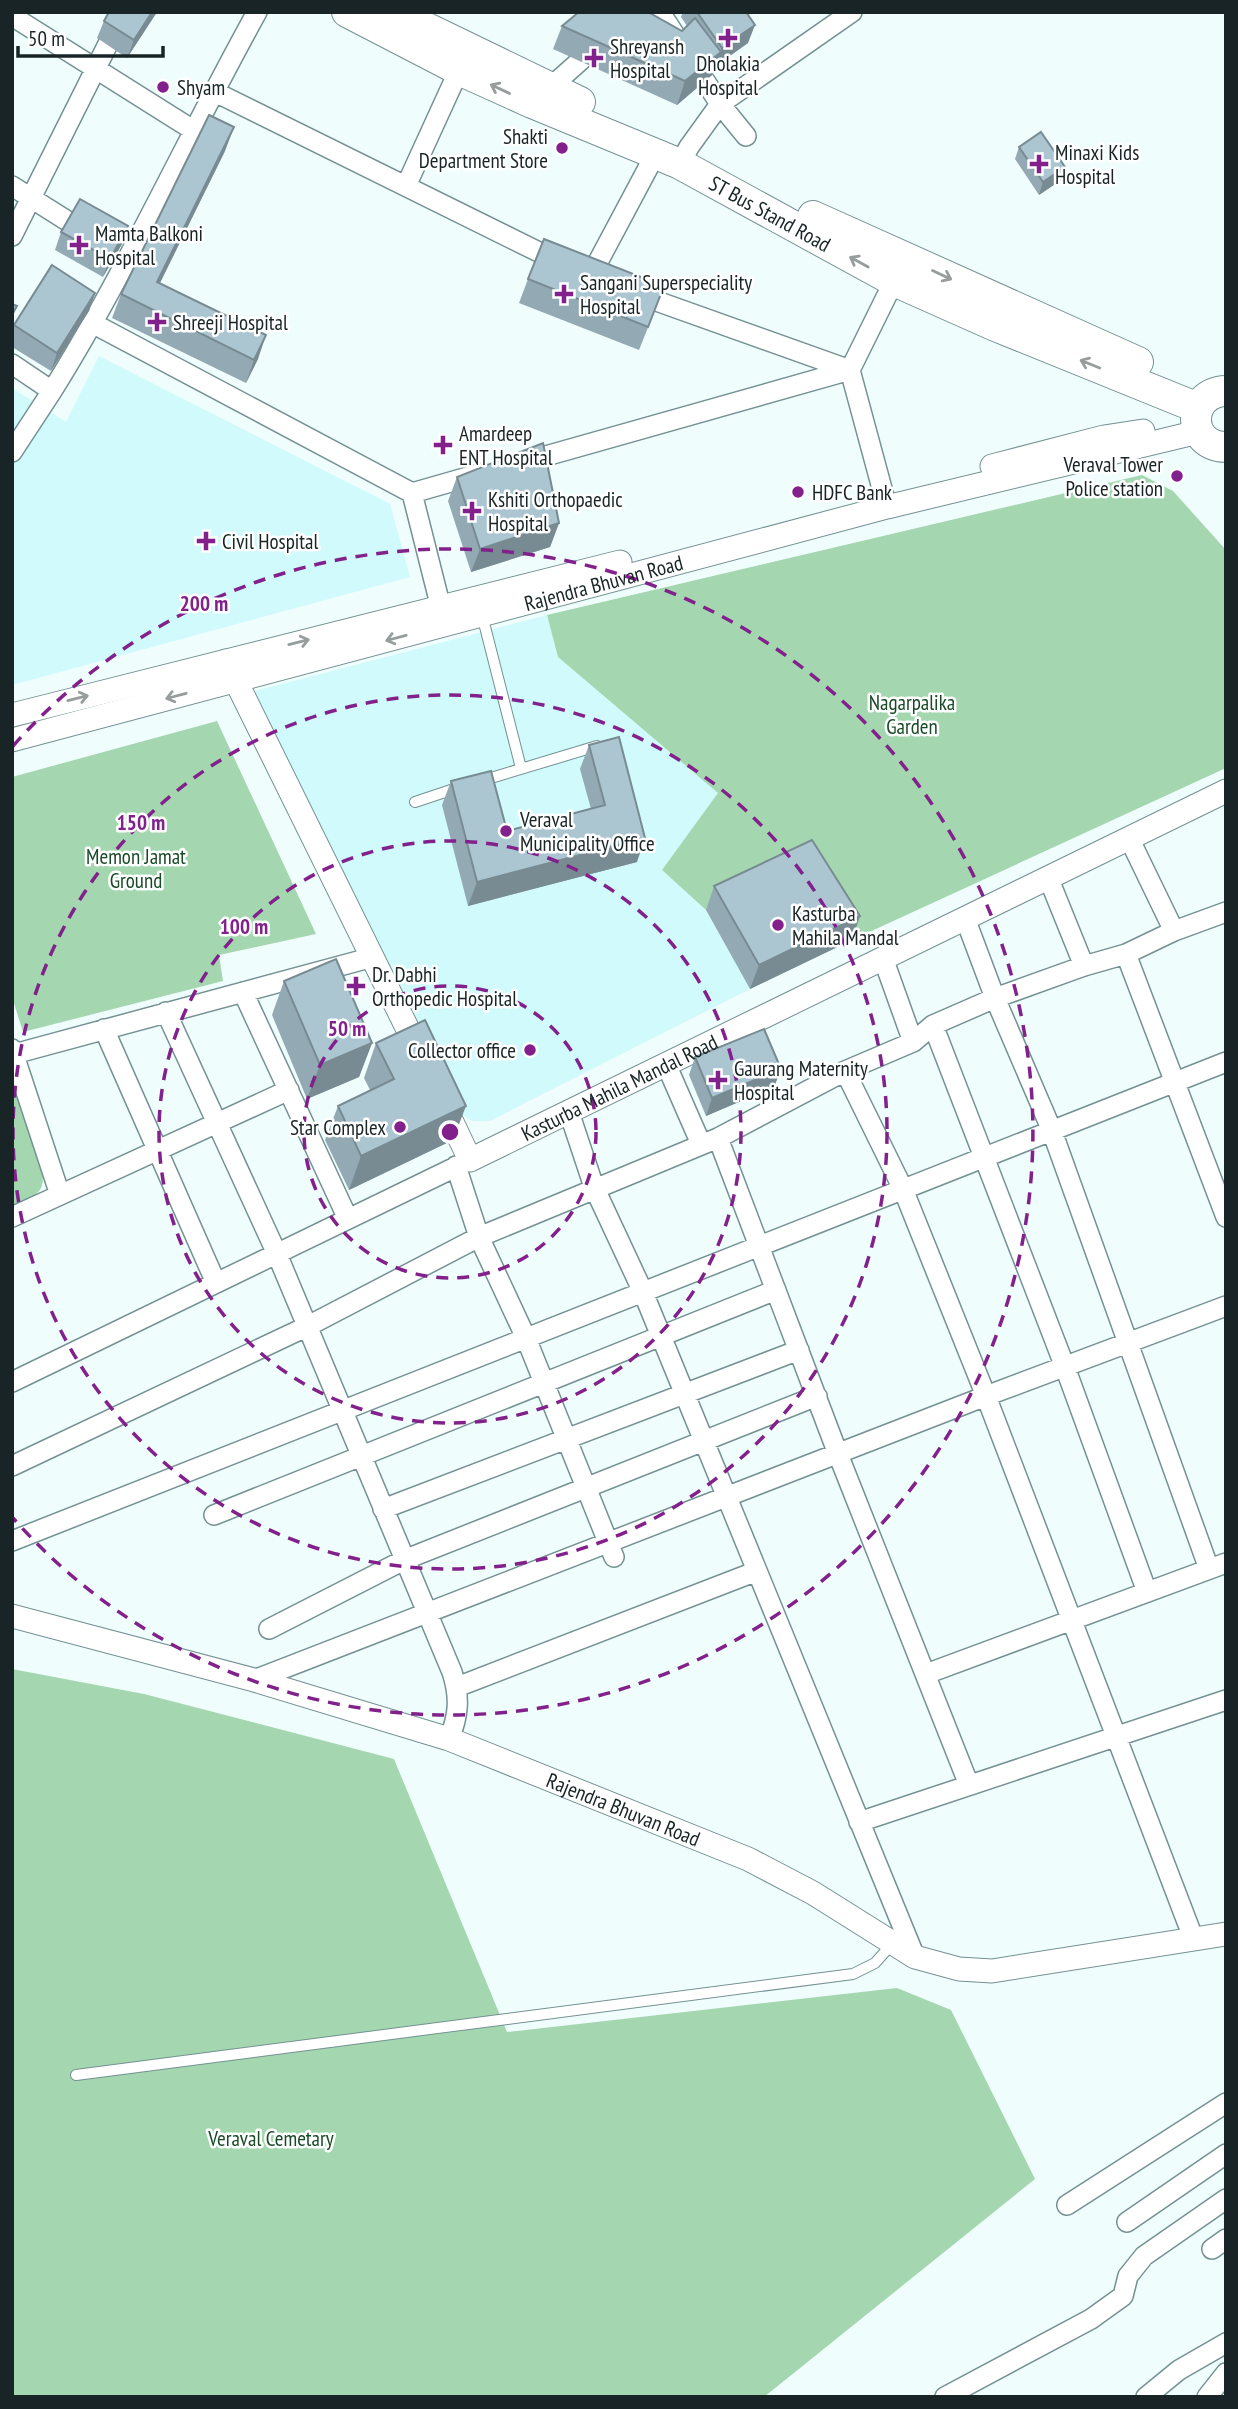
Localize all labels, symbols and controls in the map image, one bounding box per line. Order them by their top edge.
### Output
scale bar [18,14,163,58]
text: 50 m [28,25,65,52]
marker: Dholakia Hospital [718,28,738,48]
place label: Shreyansh Hospital [610,33,684,84]
marker: Shreyansh Hospital [584,48,604,68]
place label: Dholakia Hospital [696,50,760,101]
place label: Shyam [177,74,225,101]
marker: Shyam [155,79,171,95]
one-way arrow [490,82,512,95]
place label: Shakti Department Store [419,123,548,174]
place label: Minaxi Kids Hospital [1055,139,1139,190]
marker: Shakti Department Store [554,140,570,156]
marker: Minaxi Kids Hospital [1029,154,1049,174]
street label: ST Bus Stand Road [705,169,836,257]
place label: Mamta Balkoni Hospital [95,220,203,271]
marker: Mamta Balkoni Hospital [69,235,89,255]
one-way arrow [850,255,870,269]
place label: Sangani Superspeciality Hospital [580,269,752,320]
one-way arrow [930,269,952,282]
marker: Sangani Superspeciality Hospital [554,284,574,304]
place label: Shreeji Hospital [173,309,288,336]
marker: Shreeji Hospital [147,312,167,332]
one-way arrow [1079,356,1101,369]
place label: Amardeep ENT Hospital [459,420,553,471]
marker: Amardeep ENT Hospital [433,435,453,455]
place label: Veraval Tower Police station [1062,451,1163,502]
marker: Veraval Tower Police station [1169,468,1185,484]
place label: HDFC Bank [812,479,892,506]
marker: HDFC Bank [790,484,806,500]
place label: Kshiti Orthopaedic Hospital [488,486,623,537]
marker: Kshiti Orthopaedic Hospital [462,501,482,521]
place label: Civil Hospital [222,528,319,555]
marker: Civil Hospital [196,531,216,551]
street label: Rajendra Bhuvan Road [521,548,686,617]
text: 200 m [180,590,228,617]
one-way arrow [385,632,407,645]
one-way arrow [287,635,310,648]
park label: Nagarpalika Garden [869,689,955,740]
one-way arrow [165,690,188,703]
one-way arrow [67,691,89,704]
place label: Veraval Municipality Office [519,806,655,857]
text: 150 m [117,809,165,836]
marker: Veraval Municipality Office [498,823,514,839]
park label: Memon Jamat Ground [86,843,186,894]
place label: Kasturba Mahila Mandal [792,900,899,951]
text: 100 m [220,913,268,940]
marker: Kasturba Mahila Mandal [770,917,786,933]
place label: Dr. Dabhi Orthopedic Hospital [372,961,517,1012]
marker: Dr. Dabhi Orthopedic Hospital [346,976,366,996]
text: 50 m [328,1015,366,1042]
street label: Kasturba Mahila Mandal Road [516,1028,722,1147]
place label: Collector office [408,1037,516,1064]
marker: Collector office [522,1042,538,1058]
place label: Gaurang Maternity Hospital [734,1055,868,1106]
marker: Gaurang Maternity Hospital [708,1070,728,1090]
place label: Star Complex [290,1114,386,1141]
marker: Star Complex [392,1119,408,1135]
centre of rings [438,1120,462,1144]
street label: Rajendra Bhuvan Road [543,1766,704,1852]
park label: Veraval Cemetary [207,2125,334,2152]

